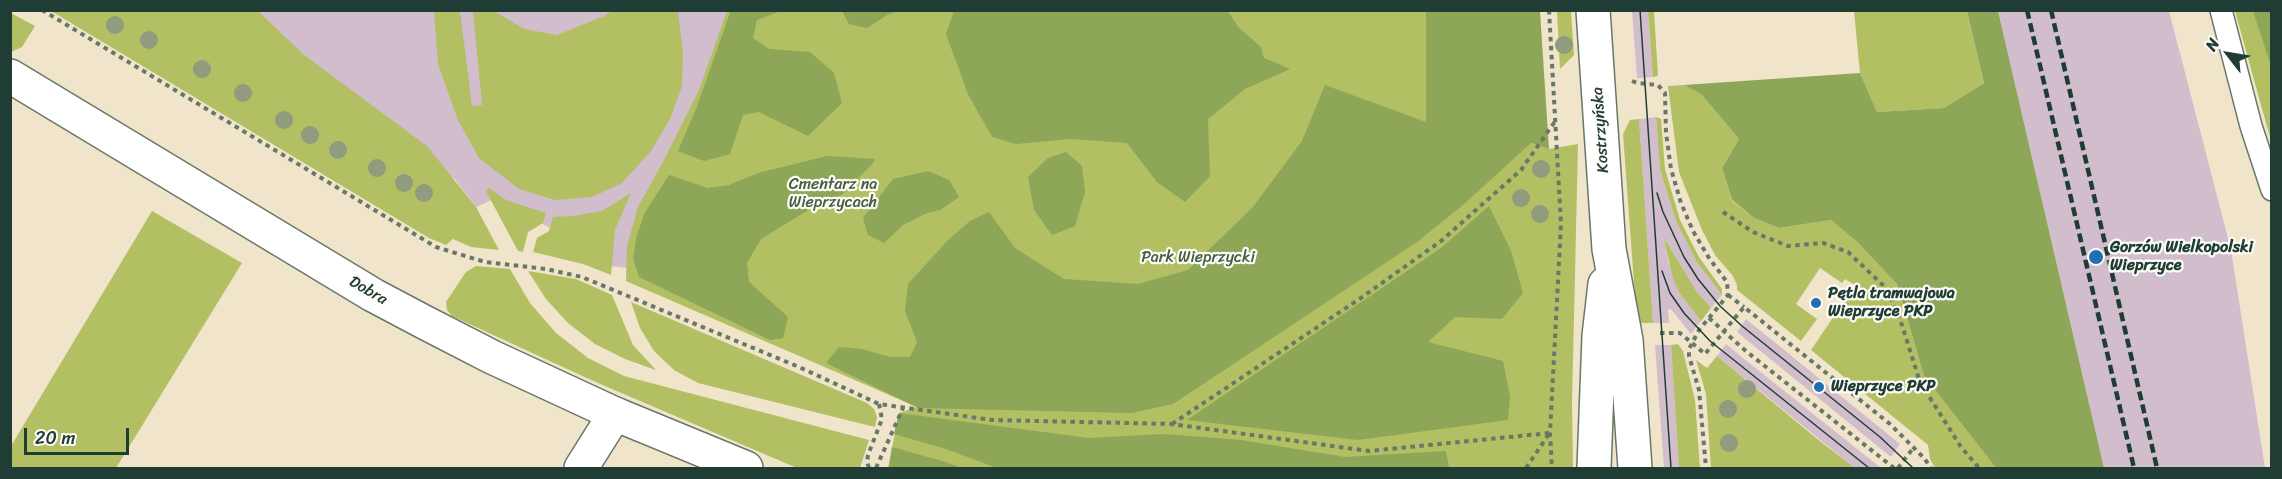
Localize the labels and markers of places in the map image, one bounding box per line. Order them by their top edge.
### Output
place label: Gorzów Wielkopolski Wieprzyce [2110,238,2253,276]
marker: Gorzów Wielkopolski Wieprzyce [2087,248,2105,266]
place label: Pętla tramwajowa Wieprzyce PKP [1828,284,1955,322]
marker: Pętla tramwajowa Wieprzyce PKP [1809,296,1823,310]
place label: Wieprzyce PKP [1831,377,1935,397]
marker: Wieprzyce PKP [1812,380,1826,394]

